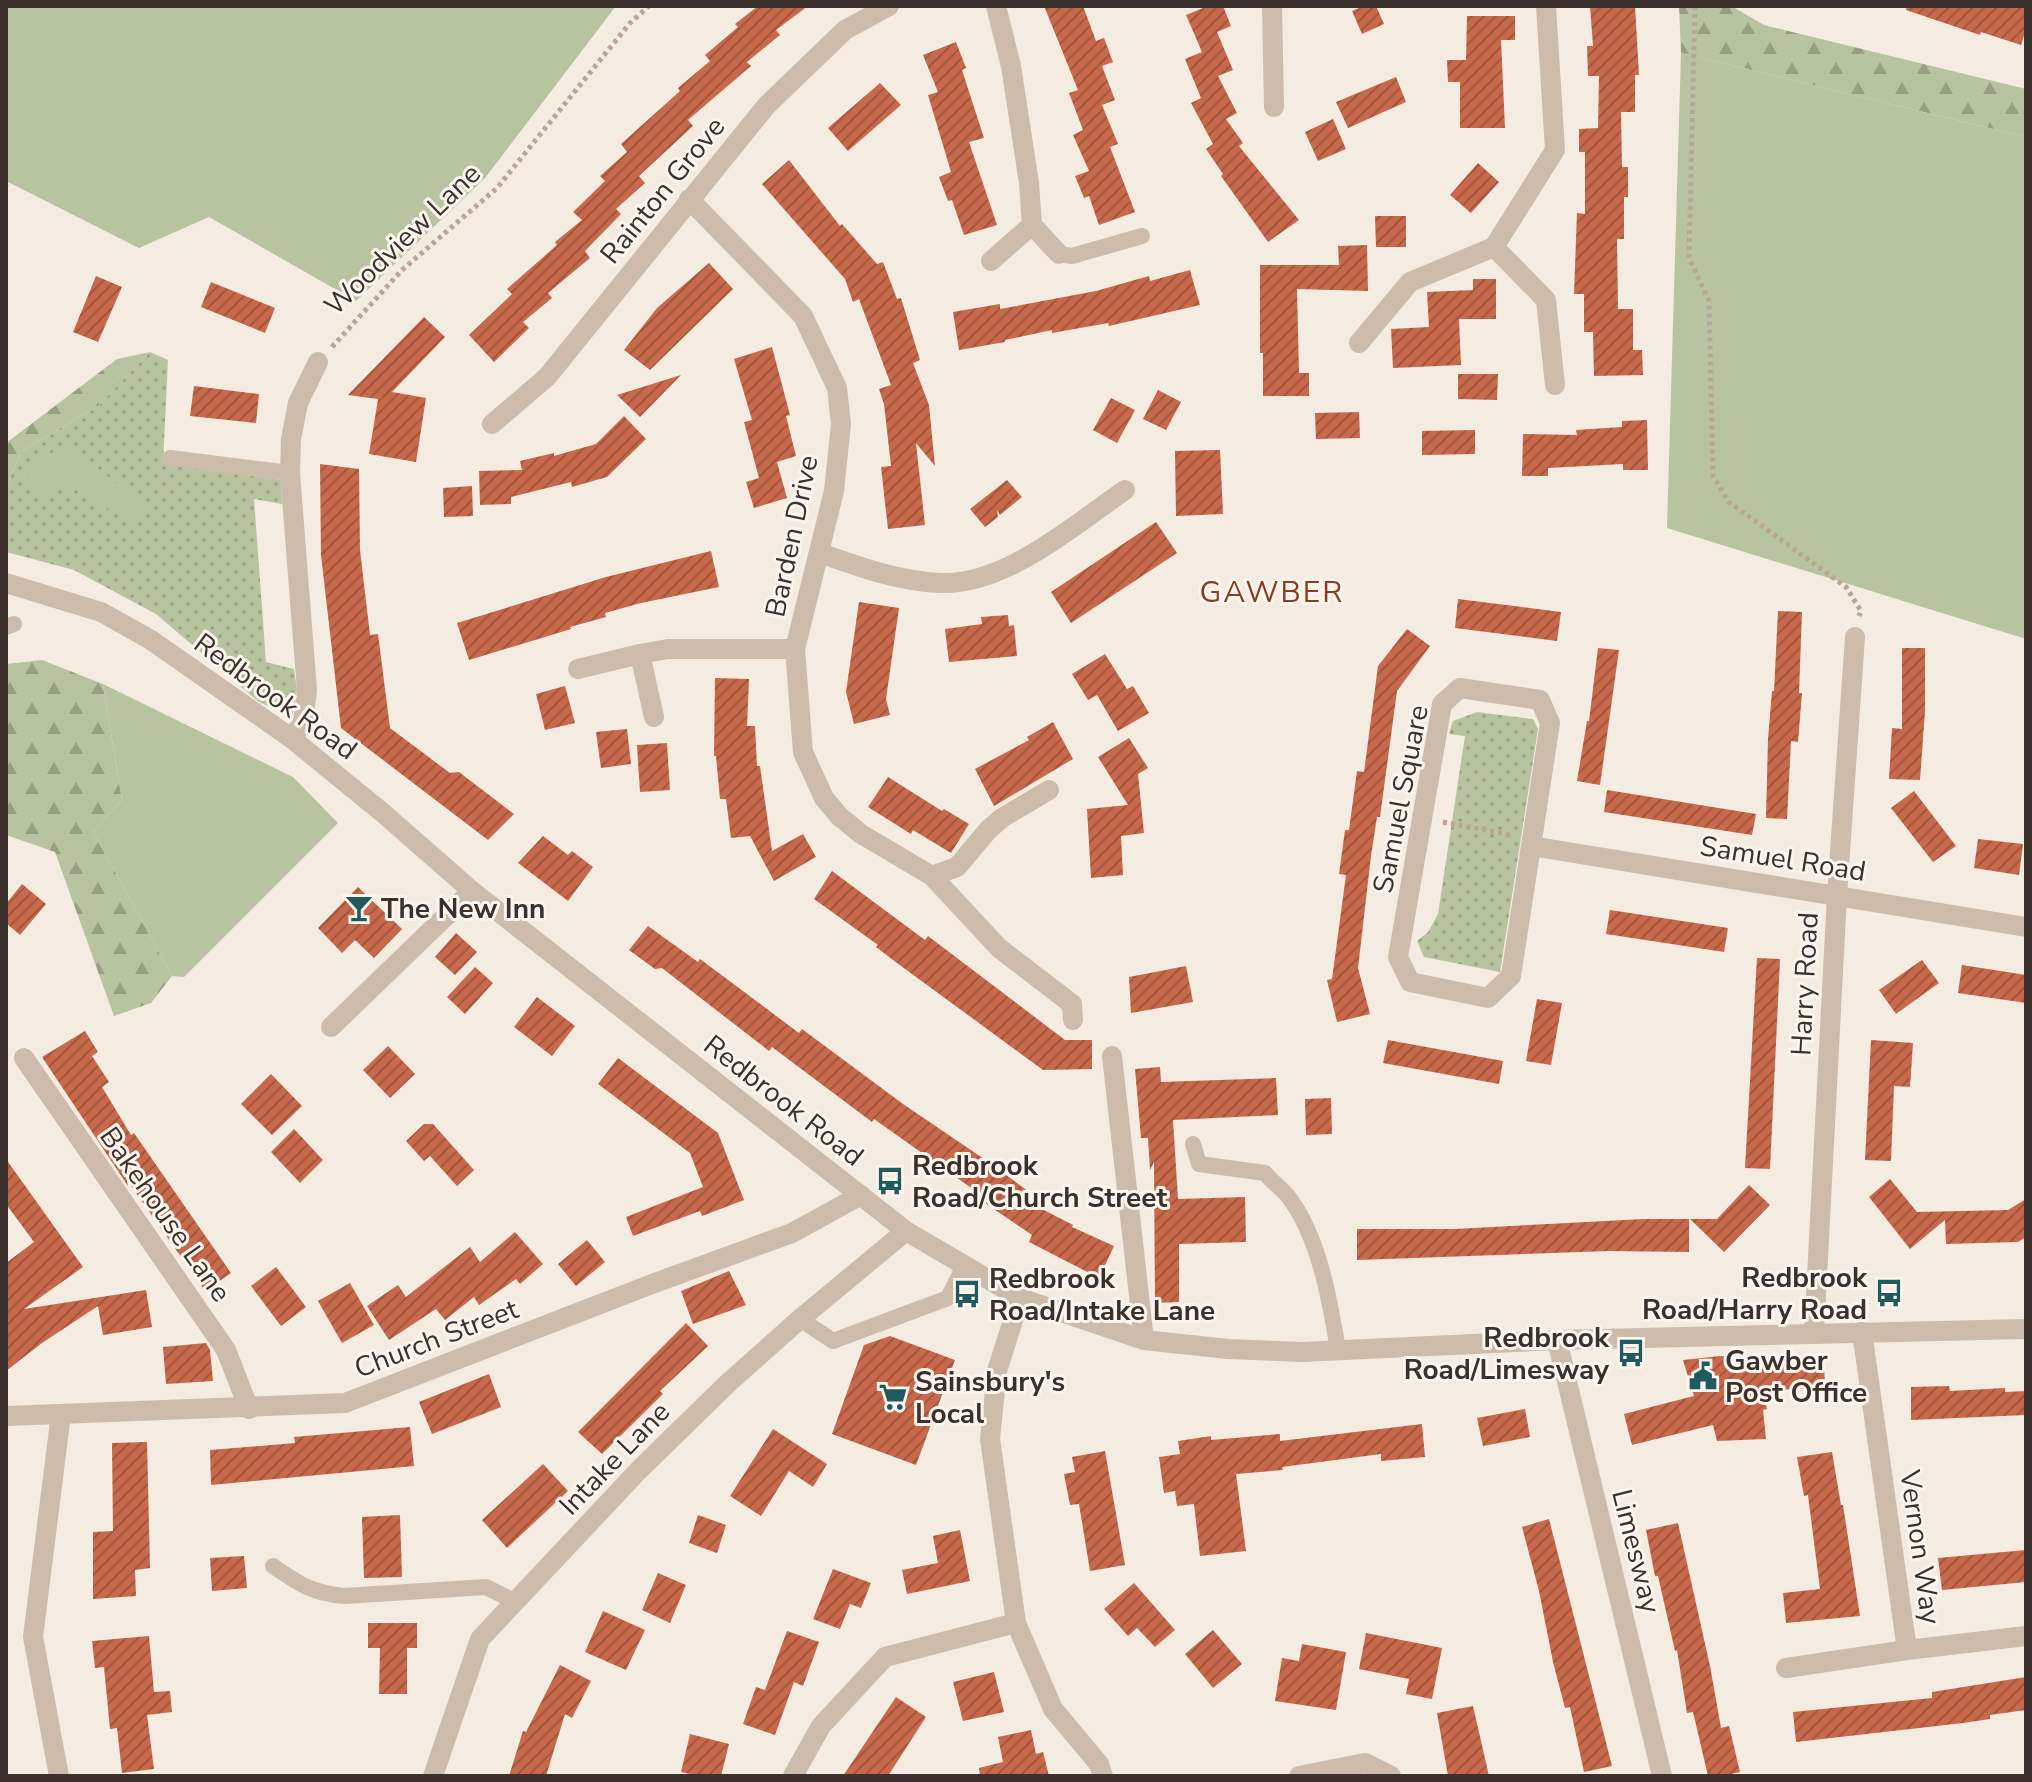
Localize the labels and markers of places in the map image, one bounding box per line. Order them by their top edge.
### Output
place label: The New Inn [381,890,545,928]
bar icon: The New Inn [344,893,374,923]
place label: Redbrook Road/Church Street [912,1147,1167,1217]
bus stop icon: Redbrook Road/Church Street [875,1166,905,1196]
place label: Redbrook Road/Harry Road [1642,1259,1868,1329]
place label: Redbrook Road/Intake Lane [989,1260,1215,1330]
bus stop icon: Redbrook Road/Harry Road [1874,1278,1904,1308]
bus stop icon: Redbrook Road/Intake Lane [952,1279,982,1309]
place label: Redbrook Road/Limesway [1404,1319,1610,1389]
bus stop icon: Redbrook Road/Limesway [1616,1338,1646,1368]
place label: Gawber Post Office [1725,1342,1867,1412]
public building icon: Gawber Post Office [1688,1361,1718,1391]
place label: Sainsbury's Local [915,1363,1065,1433]
supermarket icon: Sainsbury's Local [878,1382,908,1412]

